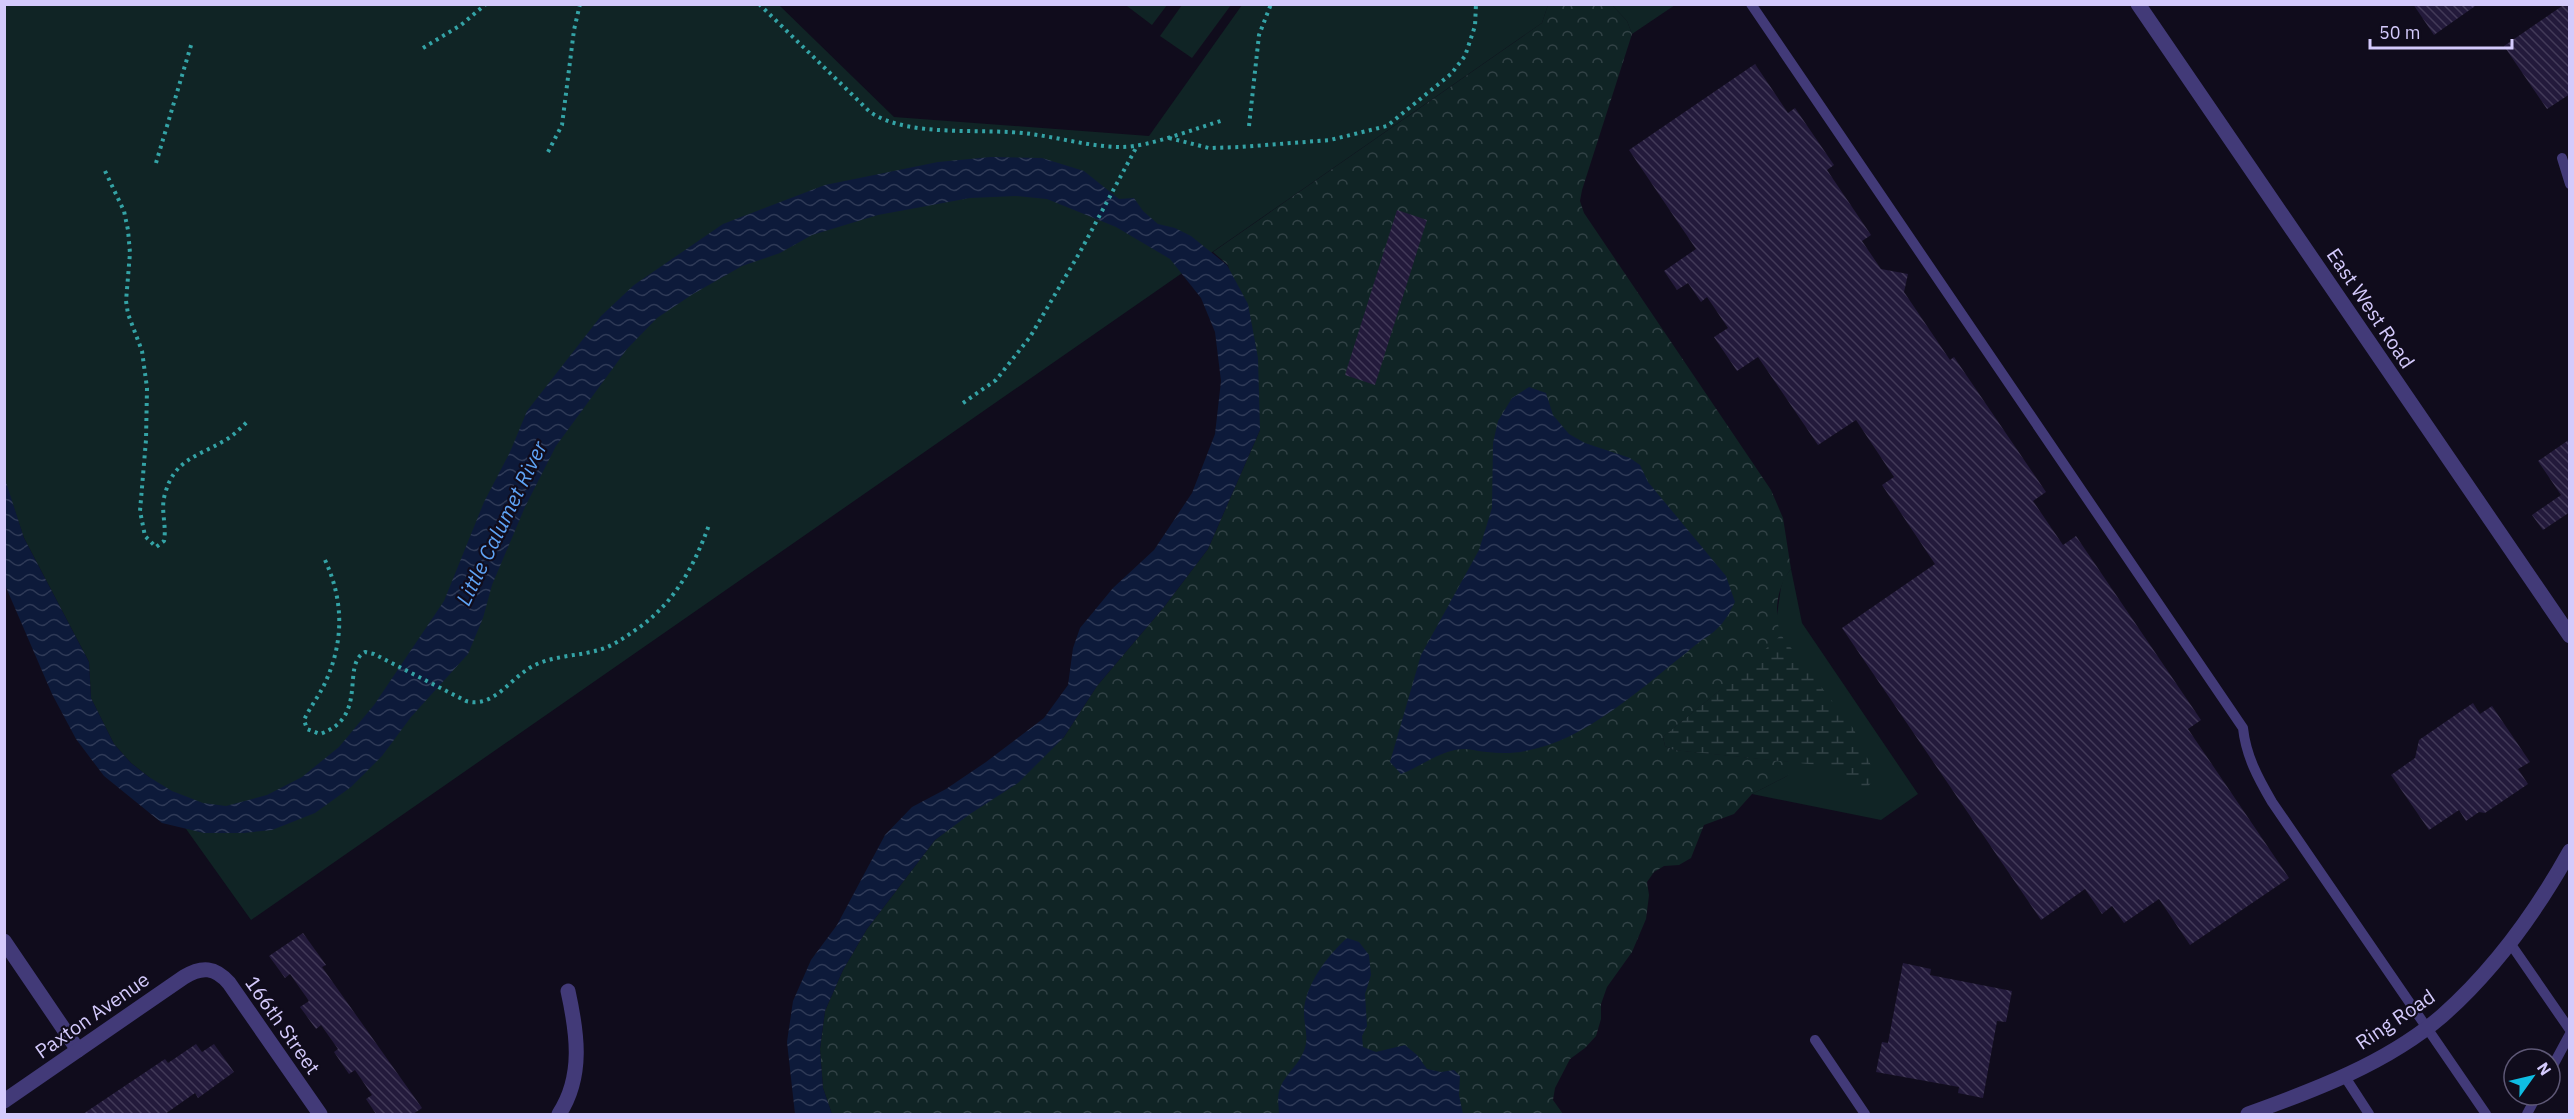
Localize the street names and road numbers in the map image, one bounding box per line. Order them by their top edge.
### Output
street label: East West Road [2321,243,2421,373]
street label: Paxton Avenue [29,966,155,1064]
street label: 166th Street [239,971,327,1079]
street label: Ring Road [2350,983,2440,1055]

